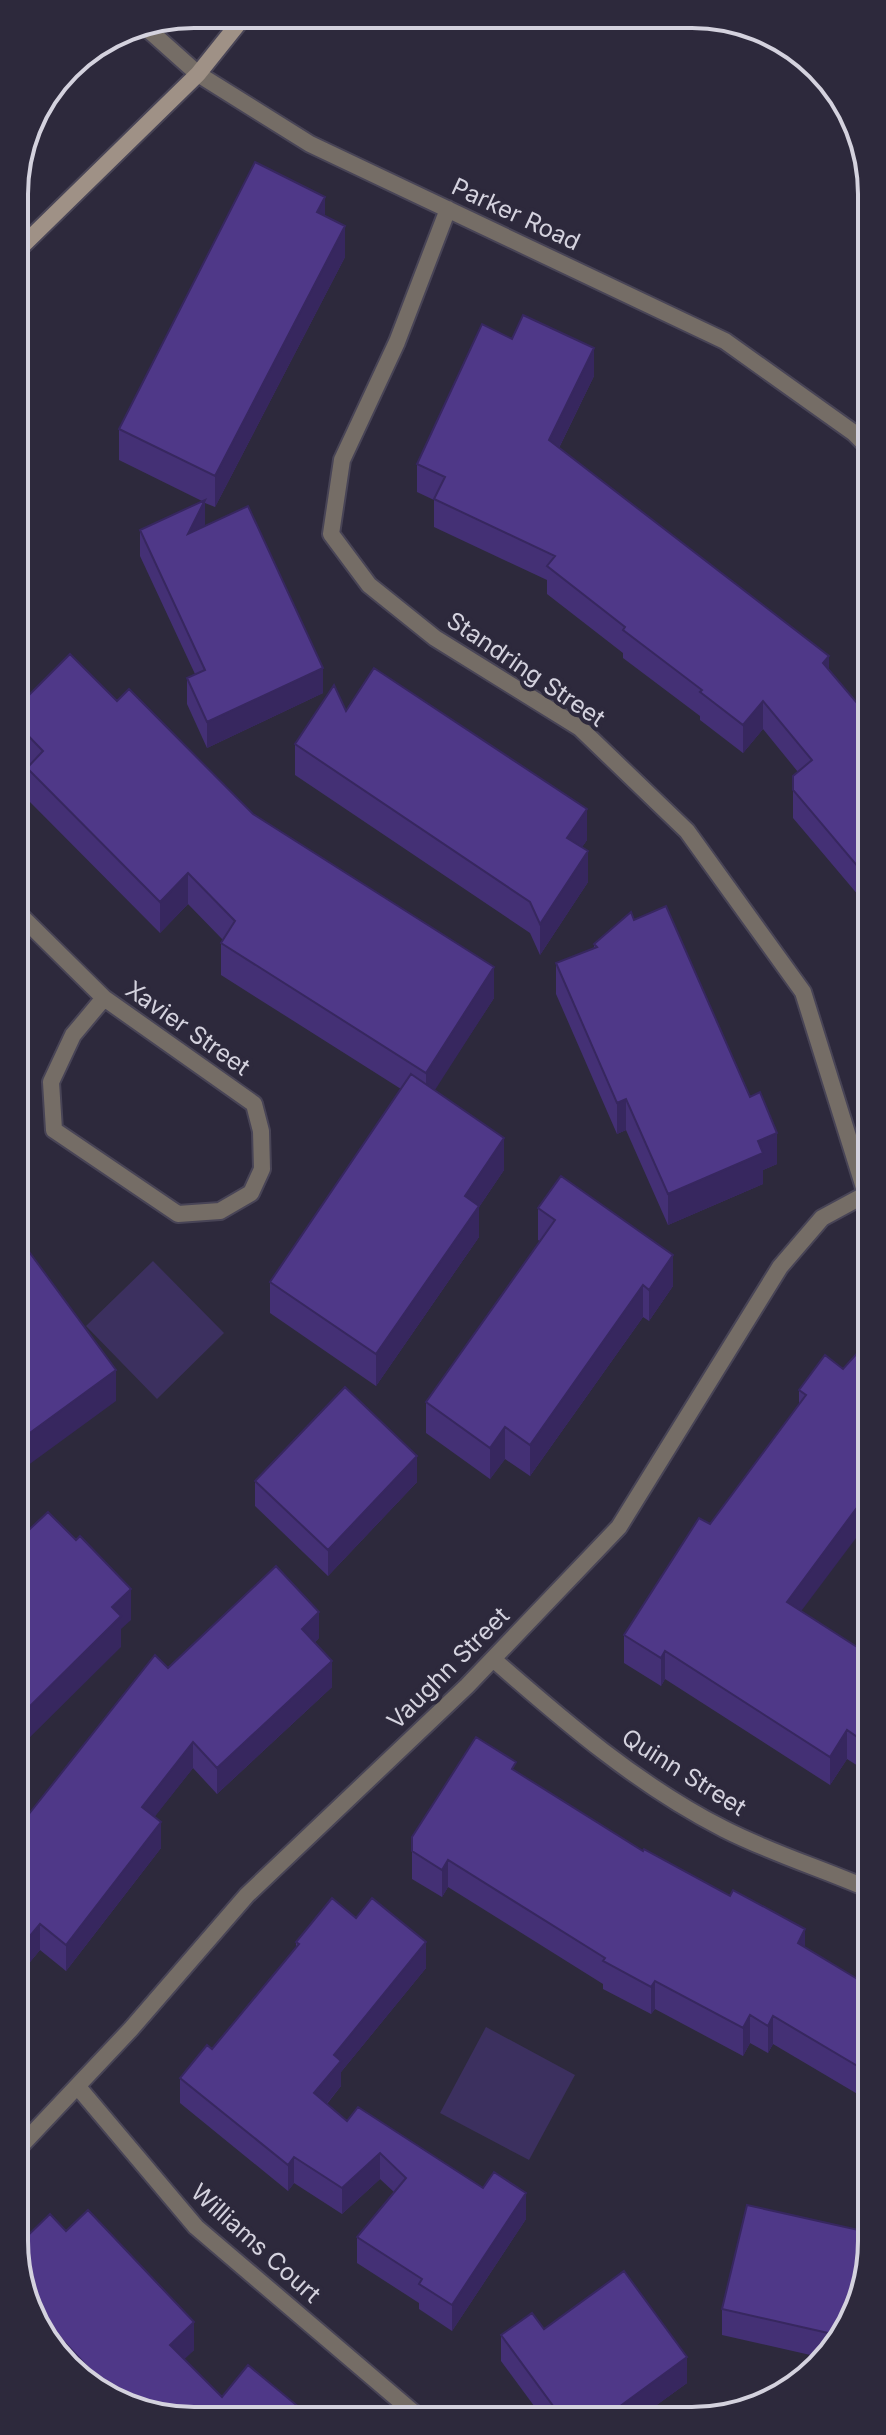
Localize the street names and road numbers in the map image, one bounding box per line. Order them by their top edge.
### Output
street label: Parker Road [447,172,585,256]
street label: Standring Street [441,605,611,733]
street label: Xavier Street [120,975,256,1082]
street label: Vaughn Street [381,1601,515,1735]
street label: Quinn Street [616,1722,752,1822]
street label: Williams Court [185,2177,327,2309]

